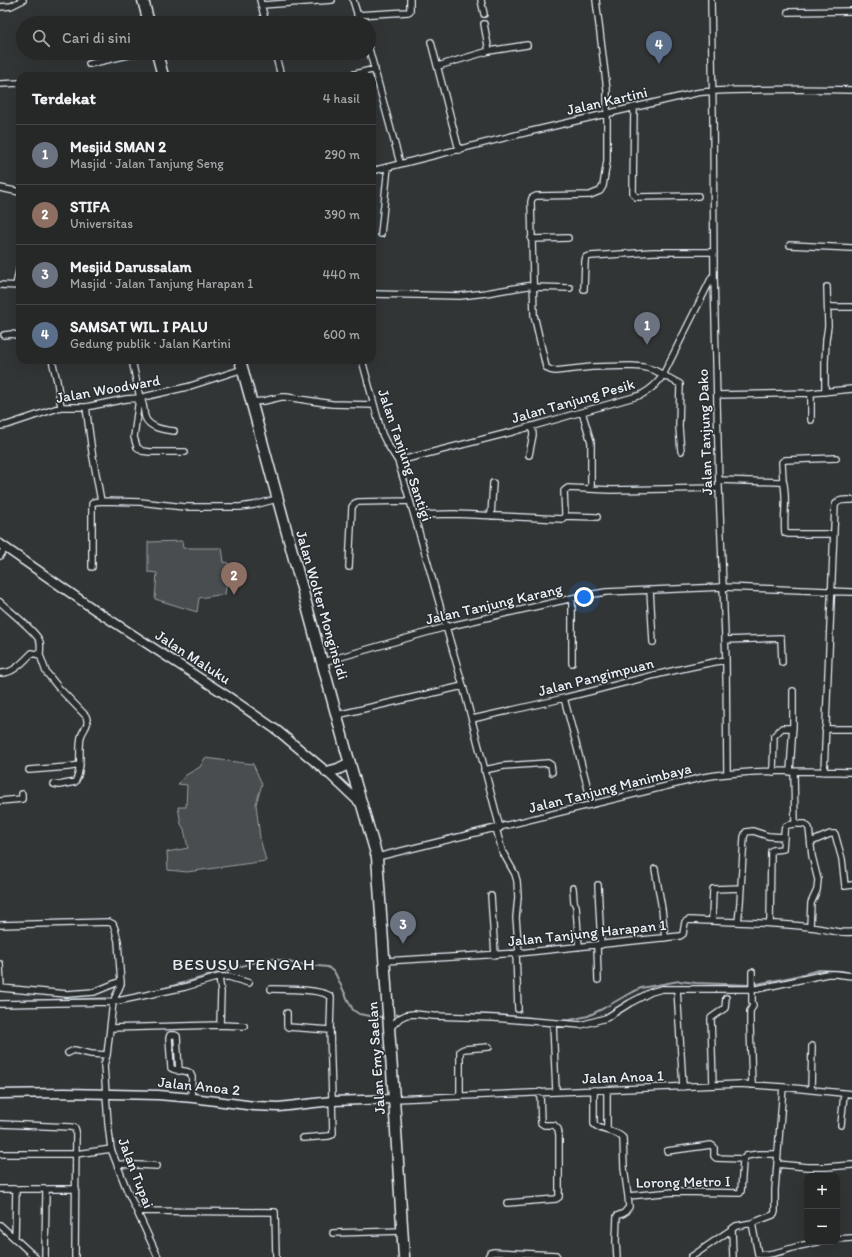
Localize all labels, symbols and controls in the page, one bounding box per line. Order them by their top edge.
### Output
search box [16,16,376,60]
icon: search [30,27,52,49]
text: Cari di sini [62,29,131,47]
pin: 4 [646,31,672,64]
street label: Jalan Kartini [565,83,649,119]
text: Terdekat [32,88,96,108]
text: 4 hasil [323,91,360,106]
text: Mesjid SMAN 2 [70,138,166,156]
text: 1 [42,147,48,162]
text: 290 m [324,147,360,162]
text: Masjid · Jalan Tanjung Seng [70,156,224,171]
text: STIFA [70,198,110,216]
text: 2 [42,207,48,222]
text: 390 m [324,207,360,222]
text: Universitas [70,216,133,231]
text: Mesjid Darussalam [70,258,192,276]
text: 3 [41,267,49,282]
text: 440 m [323,267,360,282]
text: Masjid · Jalan Tanjung Harapan 1 [70,276,253,291]
pin: 1 [634,312,660,345]
text: SAMSAT WIL. I PALU [70,318,208,336]
text: 4 [41,327,49,342]
text: 600 m [323,327,360,342]
text: Gedung publik · Jalan Kartini [70,336,231,351]
street label: Jalan Tanjung Dako [694,369,716,495]
street label: Jalan Woodward [54,371,162,407]
street label: Jalan Tanjung Pesik [509,375,637,427]
street label: Jalan Tanjung Santigi [374,386,436,524]
street label: Jalan Wolter Monginsidi [292,528,352,682]
pin: 2 [221,562,247,595]
street label: Jalan Tanjung Karang [424,579,565,629]
your location [574,587,594,607]
street label: Jalan Maluku [152,626,234,688]
street label: Jalan Pangimpuan [536,654,656,700]
street label: Jalan Tanjung Manimbaya [527,759,694,817]
pin: 3 [390,911,416,944]
street label: Jalan Tanjung Harapan 1 [507,916,667,950]
district label: BESUSU TENGAH [172,954,316,974]
street label: Jalan Emy Saelan [363,1000,389,1115]
street label: Jalan Anoa 1 [582,1067,664,1087]
street label: Jalan Anoa 2 [157,1073,241,1099]
street label: Jalan Tupai [114,1135,158,1211]
street label: Lorong Metro I [635,1172,731,1192]
map controls [804,1173,840,1245]
button: + [804,1173,840,1209]
button: − [804,1209,840,1245]

